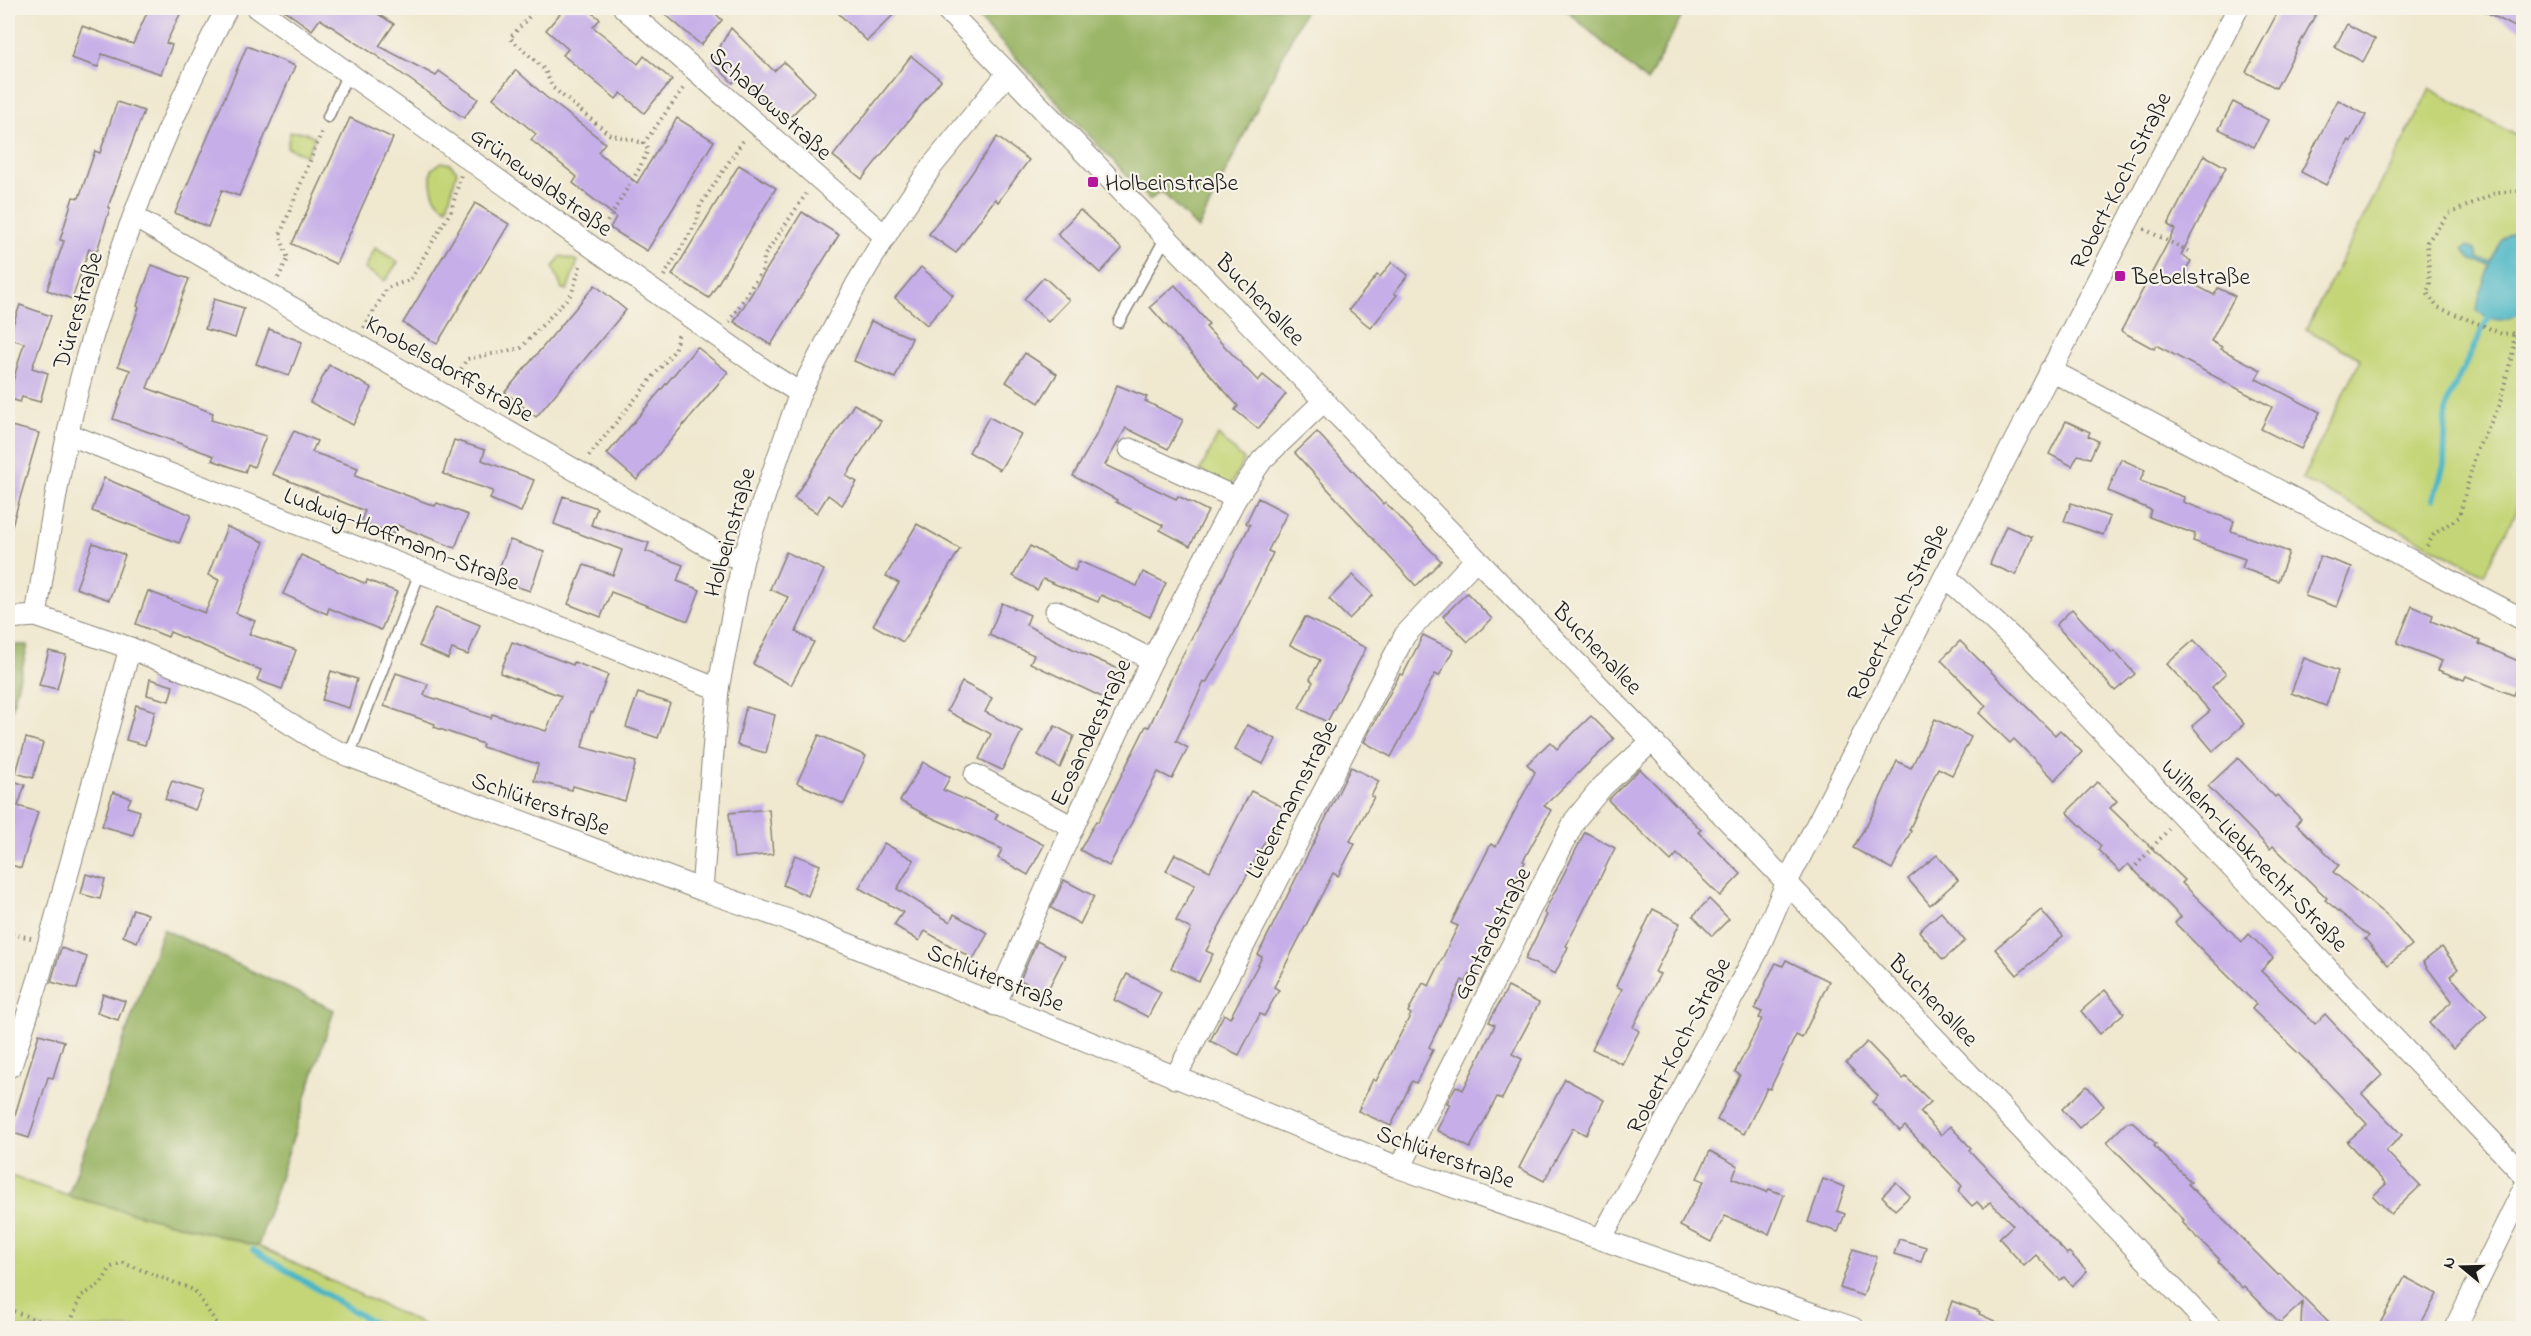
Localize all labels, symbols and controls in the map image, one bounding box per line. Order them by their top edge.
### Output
street label: Schadowstraße [700,40,839,170]
street label: Robert-Koch-Straße [2062,86,2182,276]
street label: Grünewaldstraße [462,119,619,247]
place label: Holbeinstraße [1105,167,1239,202]
marker: Holbeinstraße [1086,175,1100,189]
street label: Buchenallee [1205,246,1313,355]
street label: Dürerstraße [45,248,114,375]
place label: Bebelstraße [2131,261,2251,296]
marker: Bebelstraße [2113,269,2127,283]
street label: Knobelsdorffstraße [358,308,540,433]
street label: Holbeinstraße [696,464,767,602]
street label: Ludwig-Hoffmann-Straße [278,479,524,602]
street label: Robert-Koch-Straße [1839,518,1959,708]
street label: Buchenallee [1542,595,1650,704]
street label: Eosanderstraße [1043,653,1142,813]
street label: Liebermannstraße [1238,714,1348,886]
street label: Wilhelm-Liebknecht-Straße [2151,752,2355,962]
street label: Schlüterstraße [466,764,615,847]
street label: Gontardstraße [1445,861,1542,1007]
street label: Schlüterstraße [921,936,1069,1023]
street label: Buchenallee [1878,947,1986,1056]
street label: Robert-Koch-Straße [1619,952,1742,1141]
street label: Schlüterstraße [1371,1117,1520,1200]
north arrow [2432,1237,2492,1297]
text: N [2437,1254,2463,1272]

